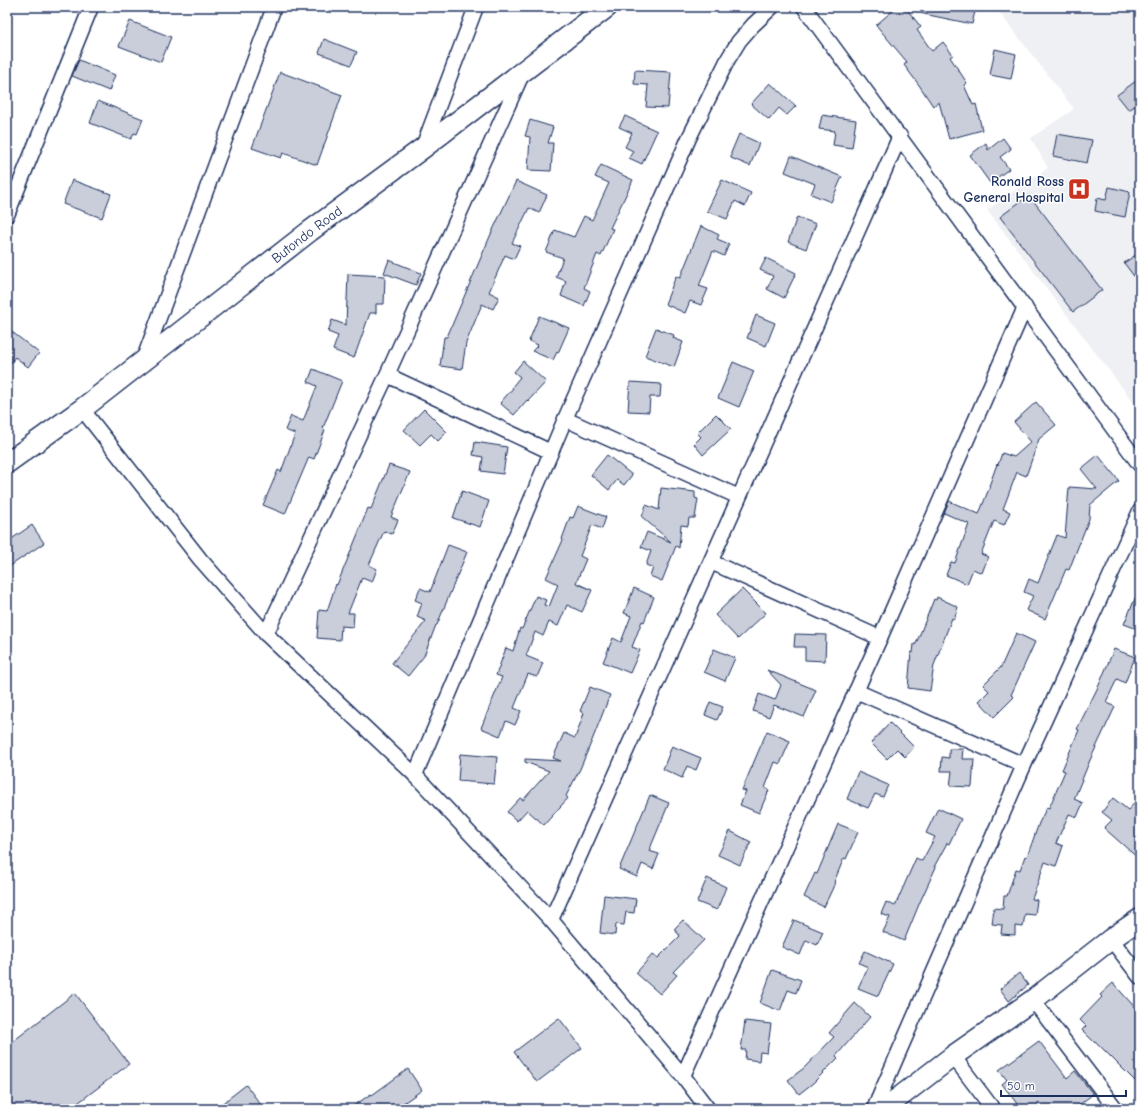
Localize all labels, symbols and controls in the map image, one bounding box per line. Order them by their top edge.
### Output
place label: Ronald Ross General Hospital [964,173,1064,206]
hospital icon: Ronald Ross General Hospital [1066,176,1092,202]
street label: Butondo Road [268,202,345,267]
scale bar [1001,1072,1126,1098]
text: 50 m [1007,1079,1035,1093]

